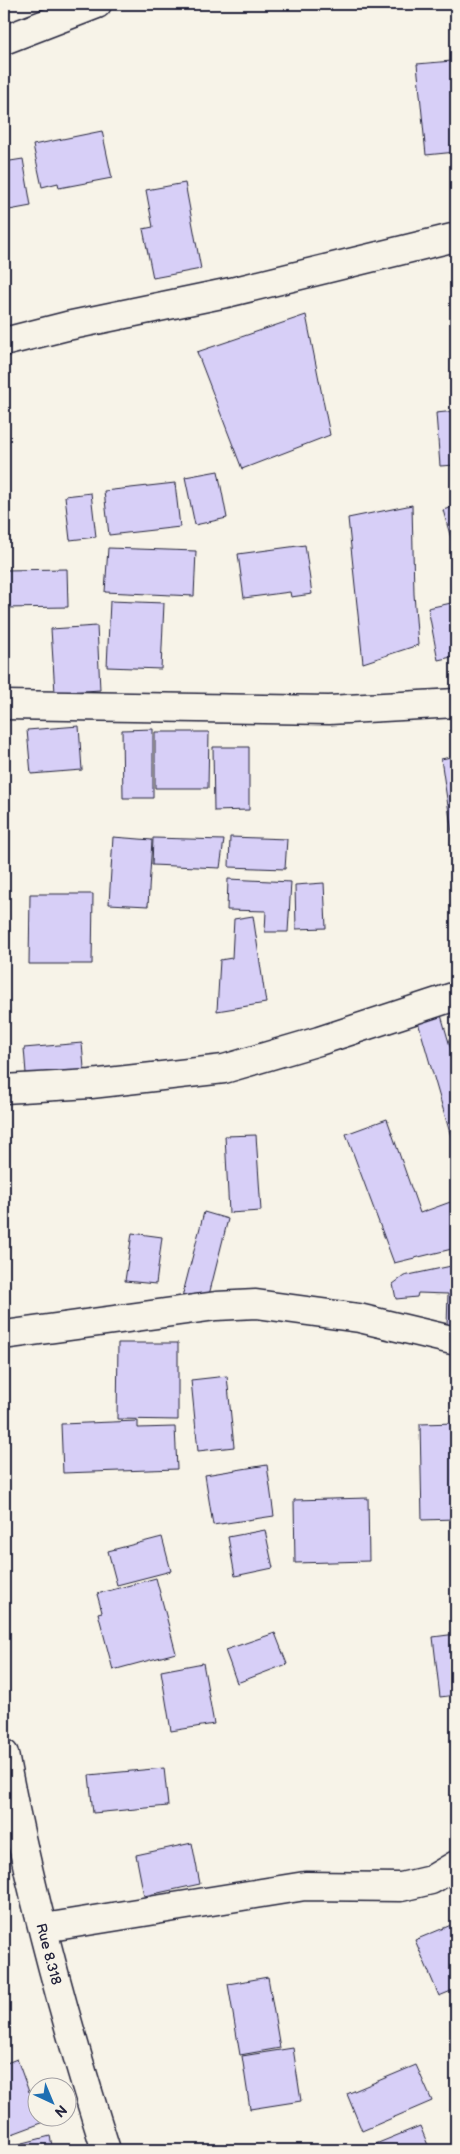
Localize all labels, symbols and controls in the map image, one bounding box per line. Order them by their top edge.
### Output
street label: Rue 8.318 [32,1921,65,1987]
north arrow [28,2076,78,2126]
text: N [51,2101,70,2121]

